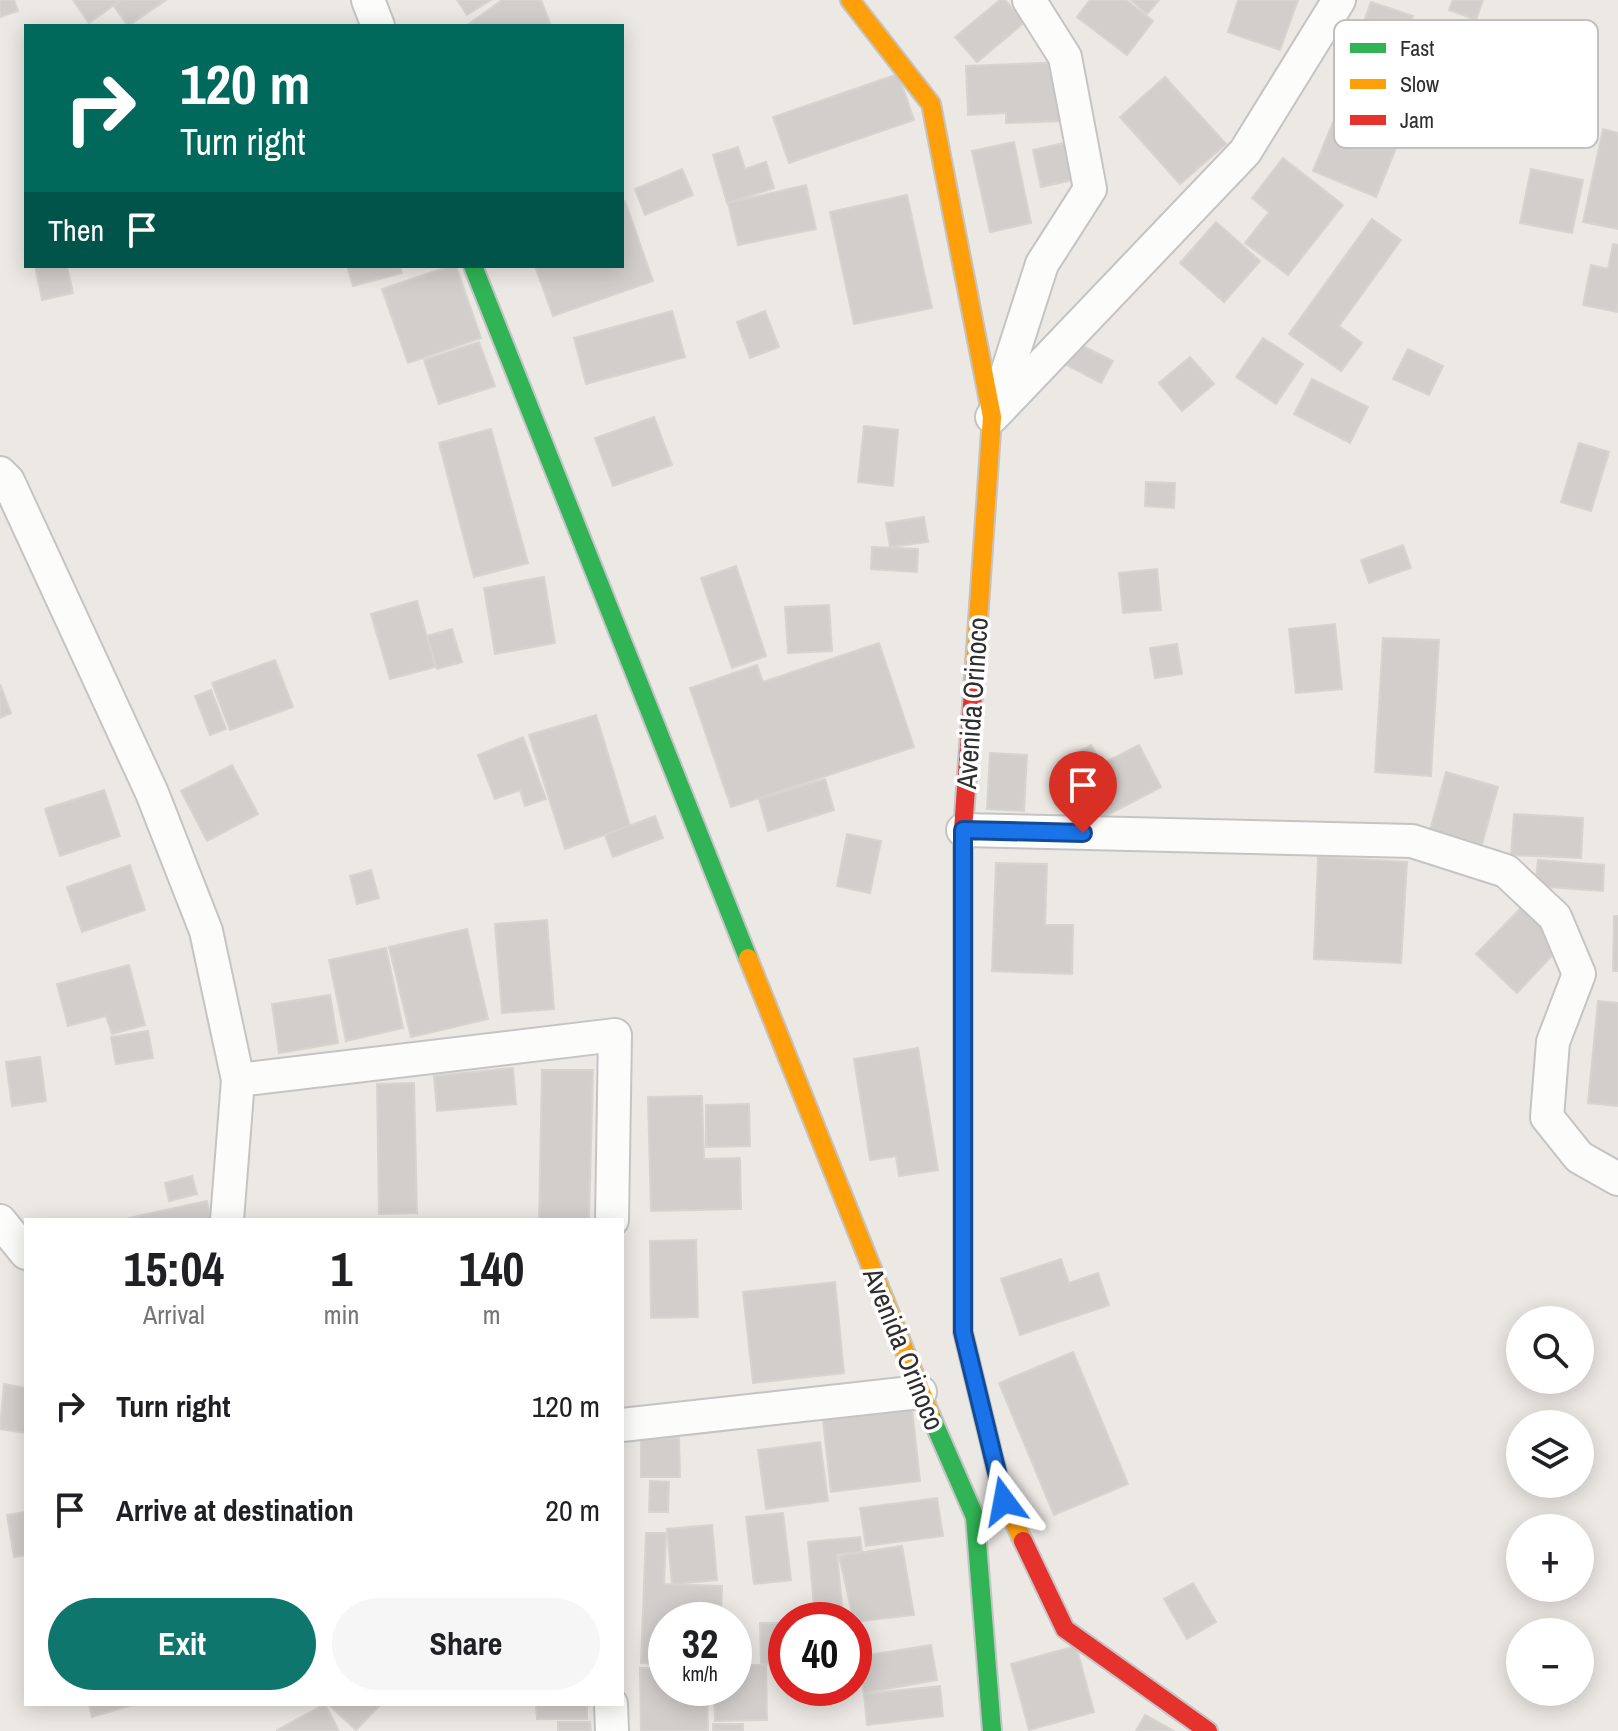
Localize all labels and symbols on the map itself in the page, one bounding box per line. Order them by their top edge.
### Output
legend [1334,20,1598,148]
text: Fast [1400,33,1434,63]
text: Slow [1400,69,1439,99]
text: Jam [1400,105,1434,135]
street label: Avenida Orinoco [947,616,997,791]
pin [1049,751,1117,833]
street label: Avenida Orinoco [854,1261,954,1436]
position arrow [962,1459,1046,1543]
speed limit sign: 40 [768,1602,872,1706]

